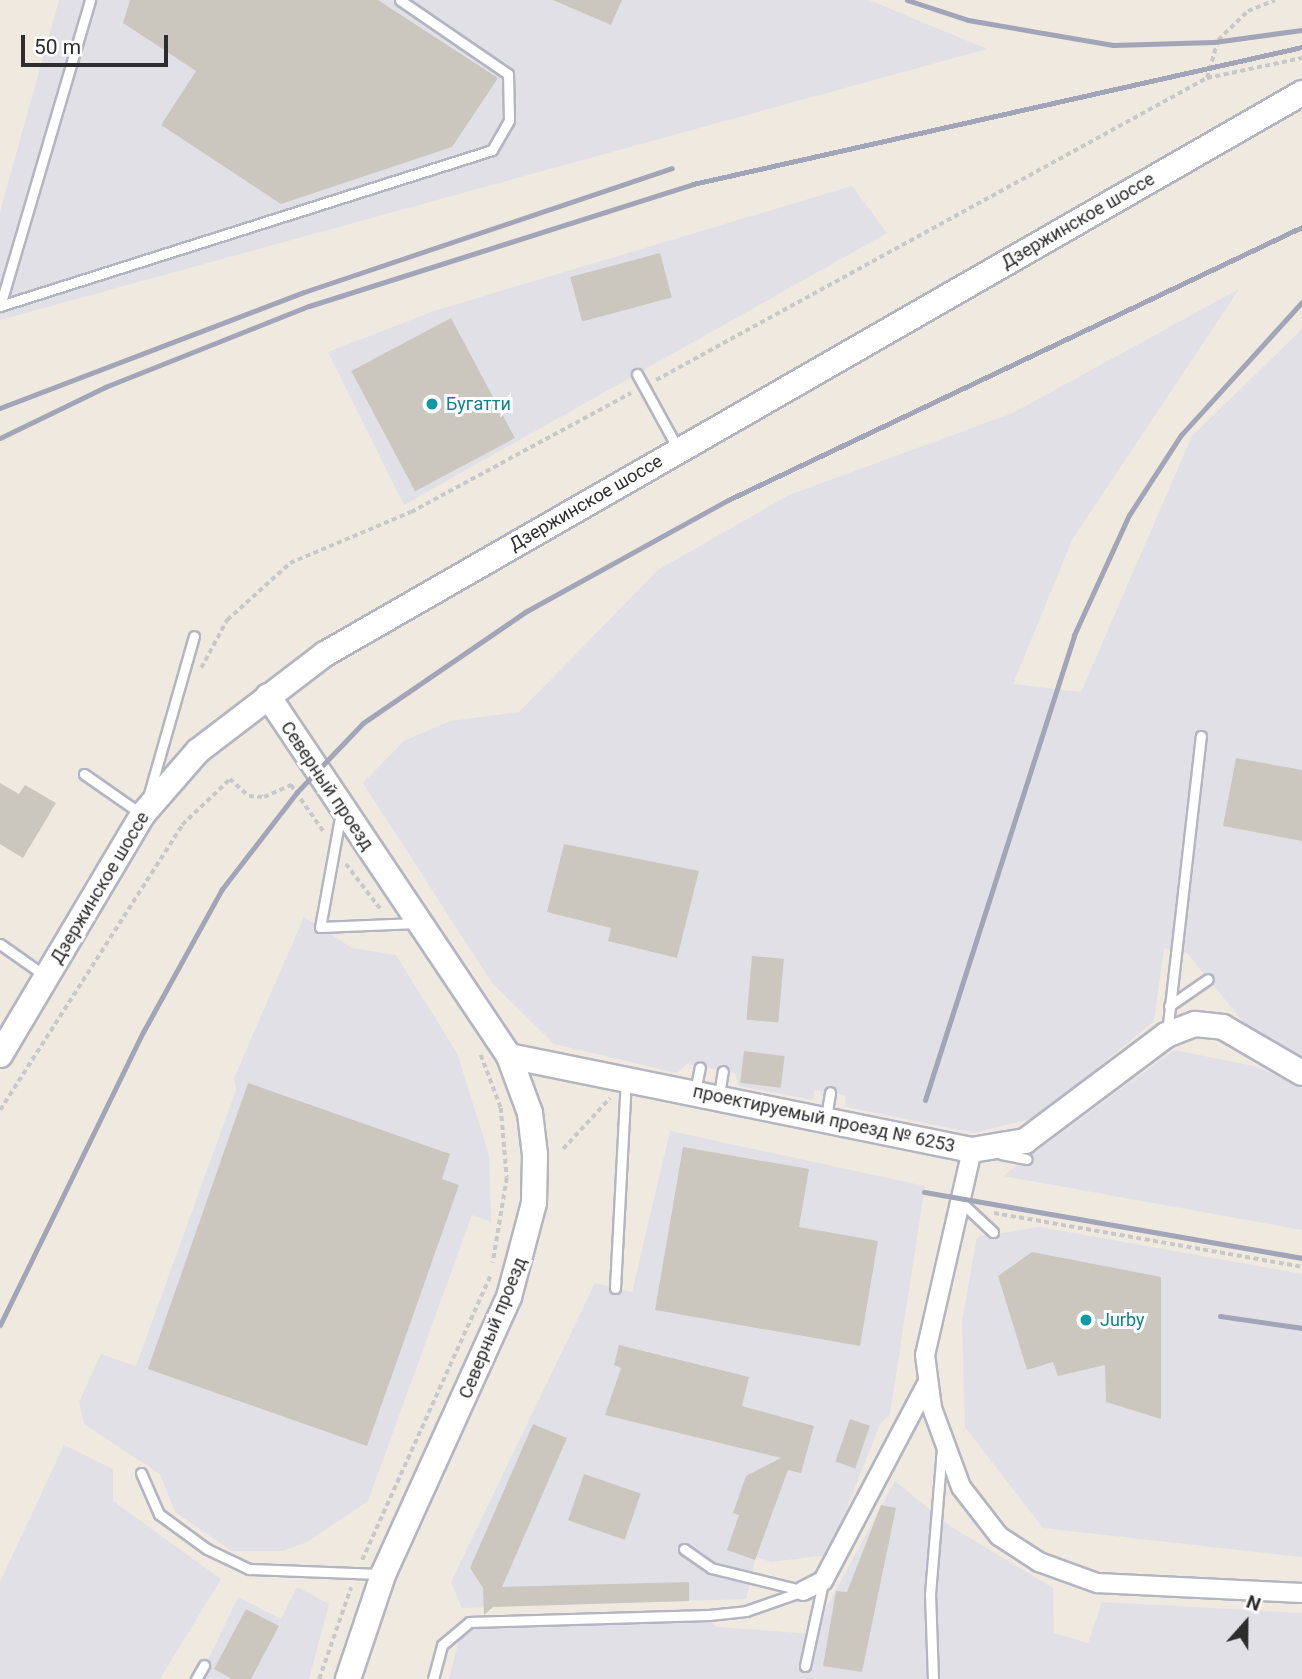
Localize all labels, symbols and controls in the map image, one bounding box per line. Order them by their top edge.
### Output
scale bar [24,21,172,65]
text: 50 m [34,35,81,59]
street label: Дзержинское шоссе [998,168,1158,274]
place label: Бугатти [446,393,511,415]
marker: Бугатти [424,396,440,412]
street label: Дзержинское шоссе [506,450,666,556]
street label: Северный проезд [276,717,378,855]
street label: Дзержинское шоссе [46,808,154,968]
street label: проектируемый проезд № 6253 [691,1081,957,1157]
street label: Северный проезд [455,1254,531,1402]
place label: Jurby [1100,1309,1144,1331]
marker: Jurby [1078,1312,1094,1328]
north arrow [1211,1588,1281,1658]
text: N [1243,1590,1264,1616]

